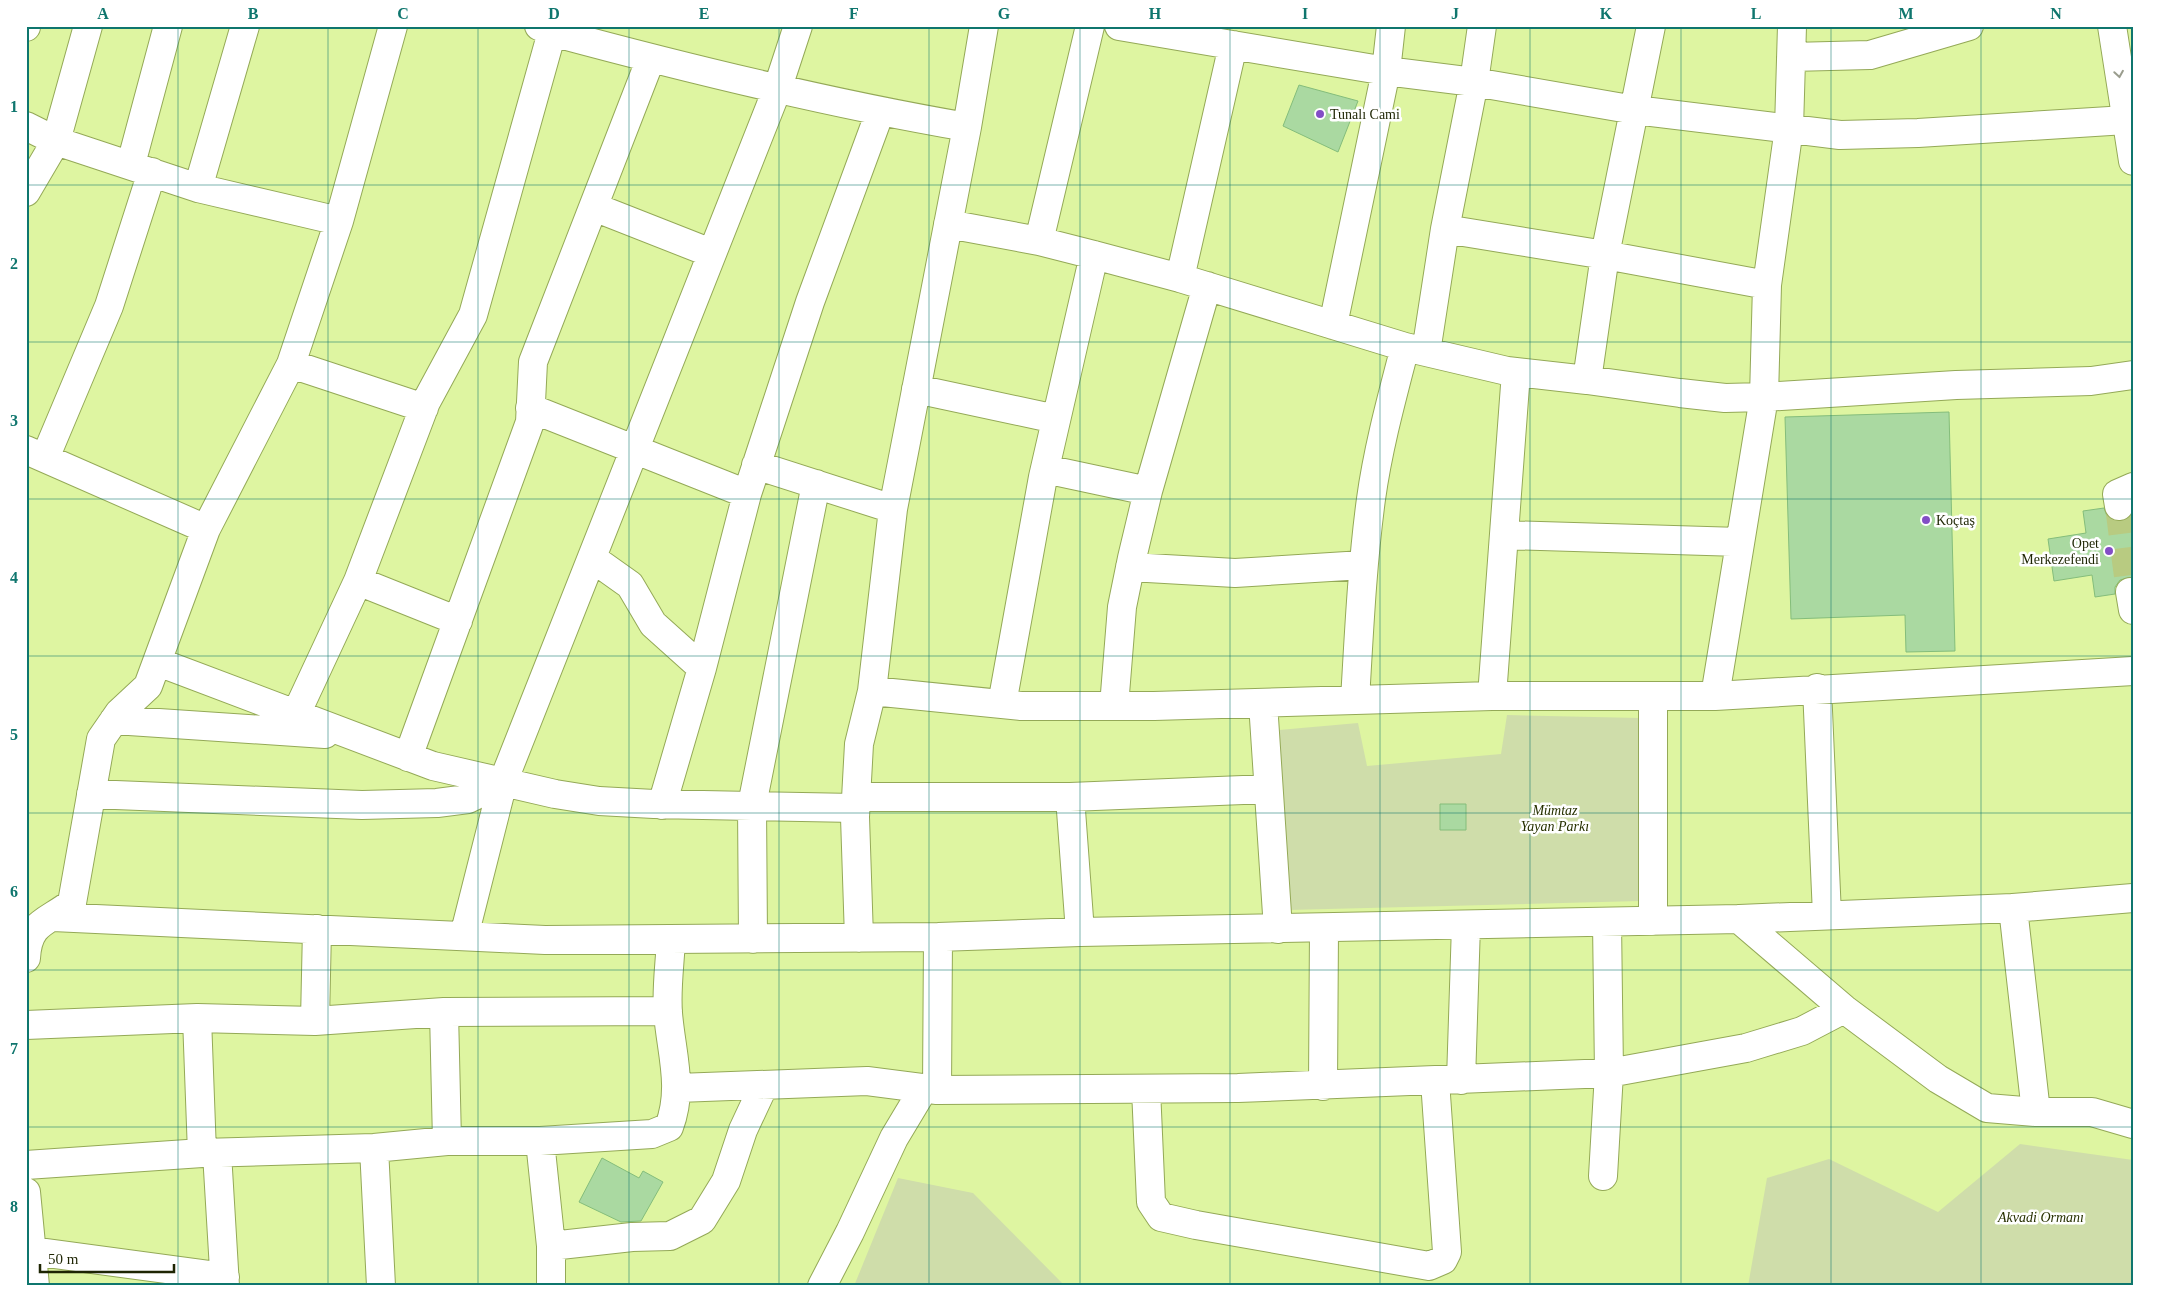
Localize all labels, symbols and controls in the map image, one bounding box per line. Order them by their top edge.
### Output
text: A [97,5,109,22]
text: B [248,5,259,22]
text: C [397,5,409,22]
text: D [548,5,560,22]
text: E [699,5,709,22]
text: F [849,5,859,22]
text: G [998,5,1011,22]
text: H [1149,5,1162,22]
text: I [1302,5,1308,22]
text: J [1451,5,1459,22]
text: K [1600,5,1613,22]
text: L [1751,5,1761,22]
text: M [1898,5,1914,22]
text: N [2050,5,2062,22]
one-way arrow [2114,70,2124,79]
text: 1 [10,98,18,115]
place label: Tunalı Cami [1330,107,1400,122]
marker: Tunalı Cami [1314,108,1326,120]
text: 2 [10,255,18,272]
text: 3 [10,412,18,429]
place label: Koçtaş [1936,513,1975,528]
marker: Koçtaş [1920,514,1932,526]
place label: Opet Merkezefendi [2021,536,2099,567]
marker: Opet Merkezefendi [2103,545,2115,557]
text: 4 [10,569,18,586]
text: 5 [10,726,18,743]
park label: Mümtaz Yayan Parkı [1521,803,1589,834]
text: 6 [10,883,18,900]
text: 7 [10,1040,18,1057]
text: 8 [10,1198,18,1215]
park label: Akvadi Ormanı [1997,1210,2084,1225]
scale bar [40,1242,174,1274]
text: 50 m [48,1251,79,1267]

